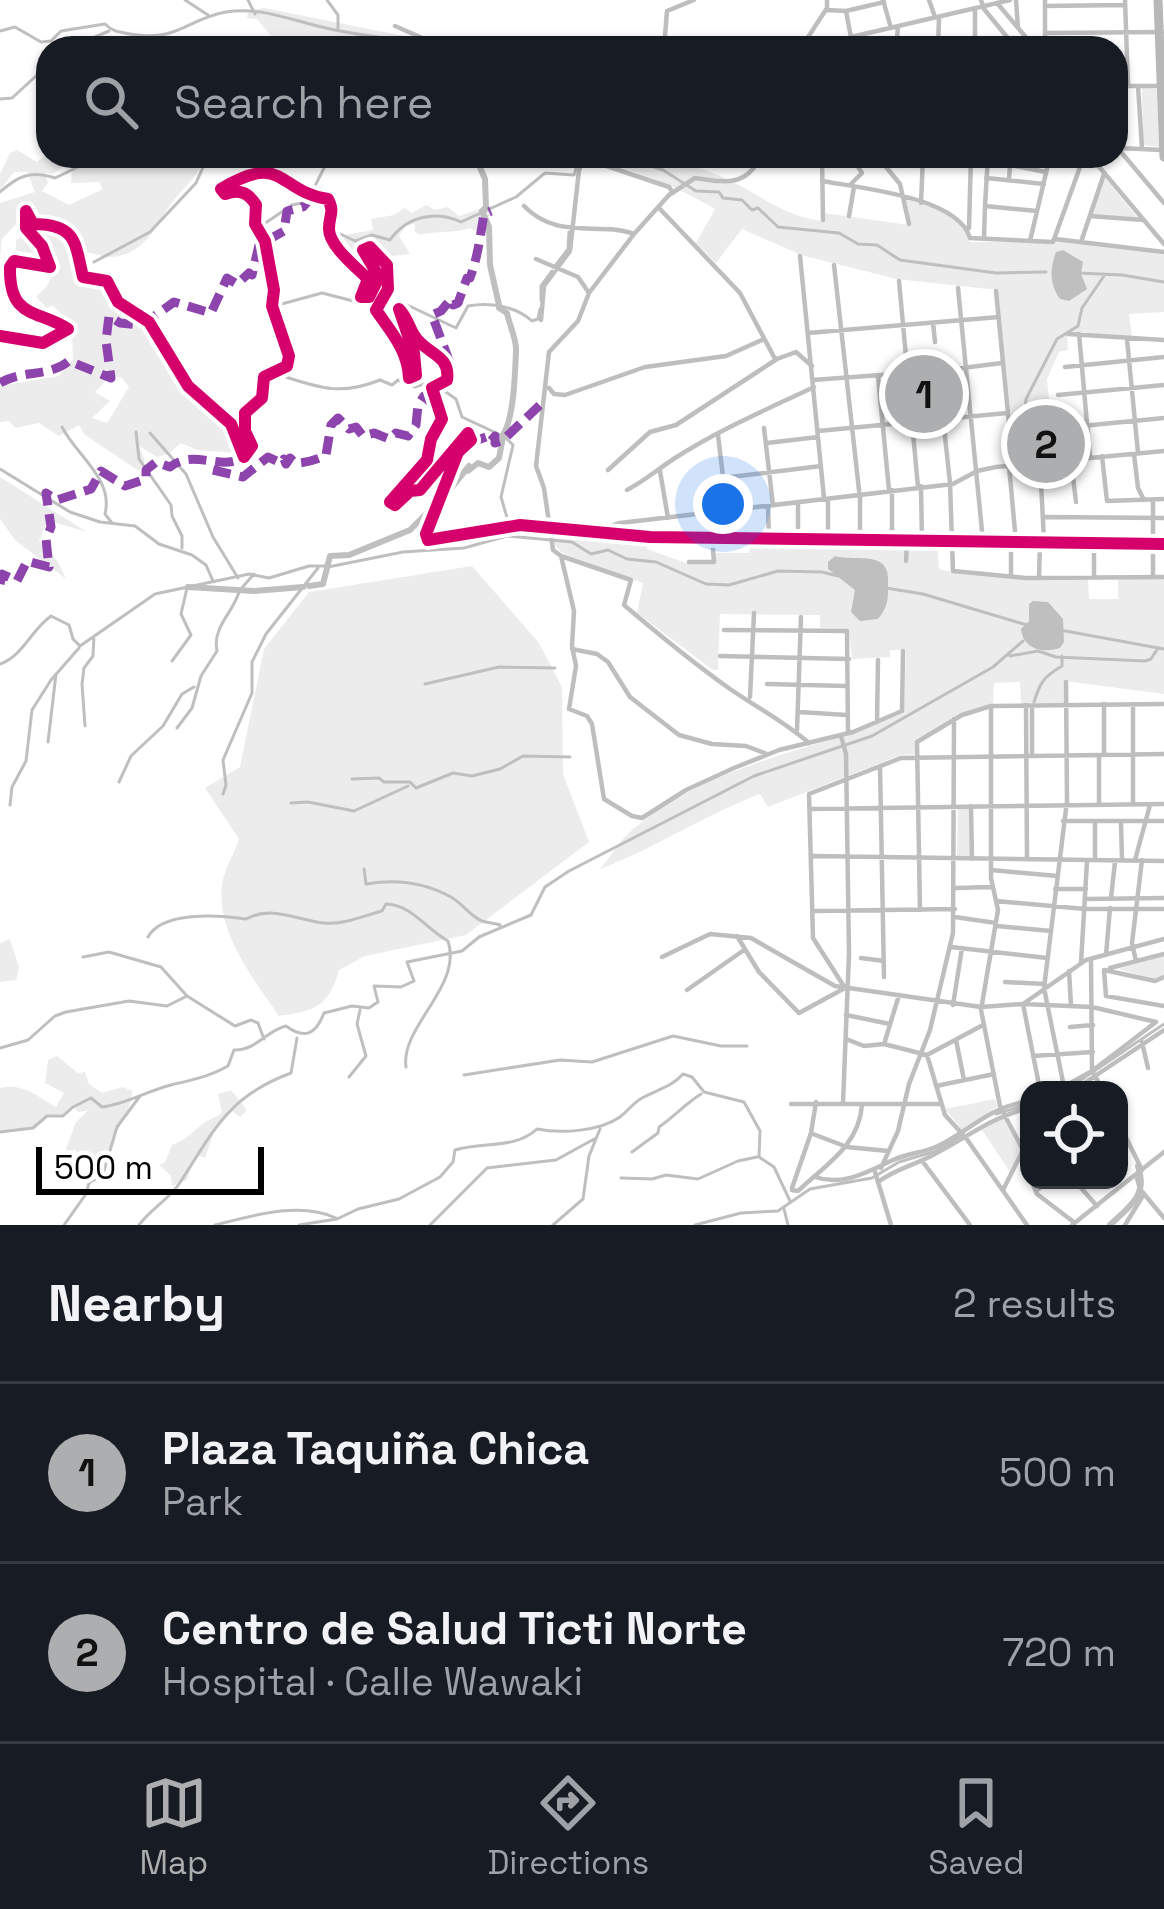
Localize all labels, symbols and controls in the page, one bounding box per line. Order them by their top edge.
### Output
search box [36,36,1128,168]
icon: search [78,69,144,135]
text: Search here [174,74,433,131]
pin: 1 [885,349,963,439]
pin: 2 [1007,399,1085,489]
your location [693,474,753,534]
map controls [1020,1081,1128,1189]
button: locate [1020,1081,1128,1189]
scale bar [36,1141,264,1194]
text: 500 m [54,1147,153,1189]
text: Nearby [48,1271,225,1336]
text: 2 results [953,1279,1116,1328]
text: Plaza Taquiña Chica [162,1420,589,1477]
text: 1 [78,1448,96,1497]
text: 500 m [999,1448,1116,1497]
text: Park [162,1477,243,1526]
text: Centro de Salud Ticti Norte [162,1600,747,1657]
text: 2 [75,1628,99,1677]
text: 720 m [1002,1628,1116,1677]
text: Hospital · Calle Wawaki [162,1657,583,1706]
tab: Map [140,1770,208,1884]
tab: Directions [487,1770,649,1884]
tab: Saved [928,1770,1024,1884]

